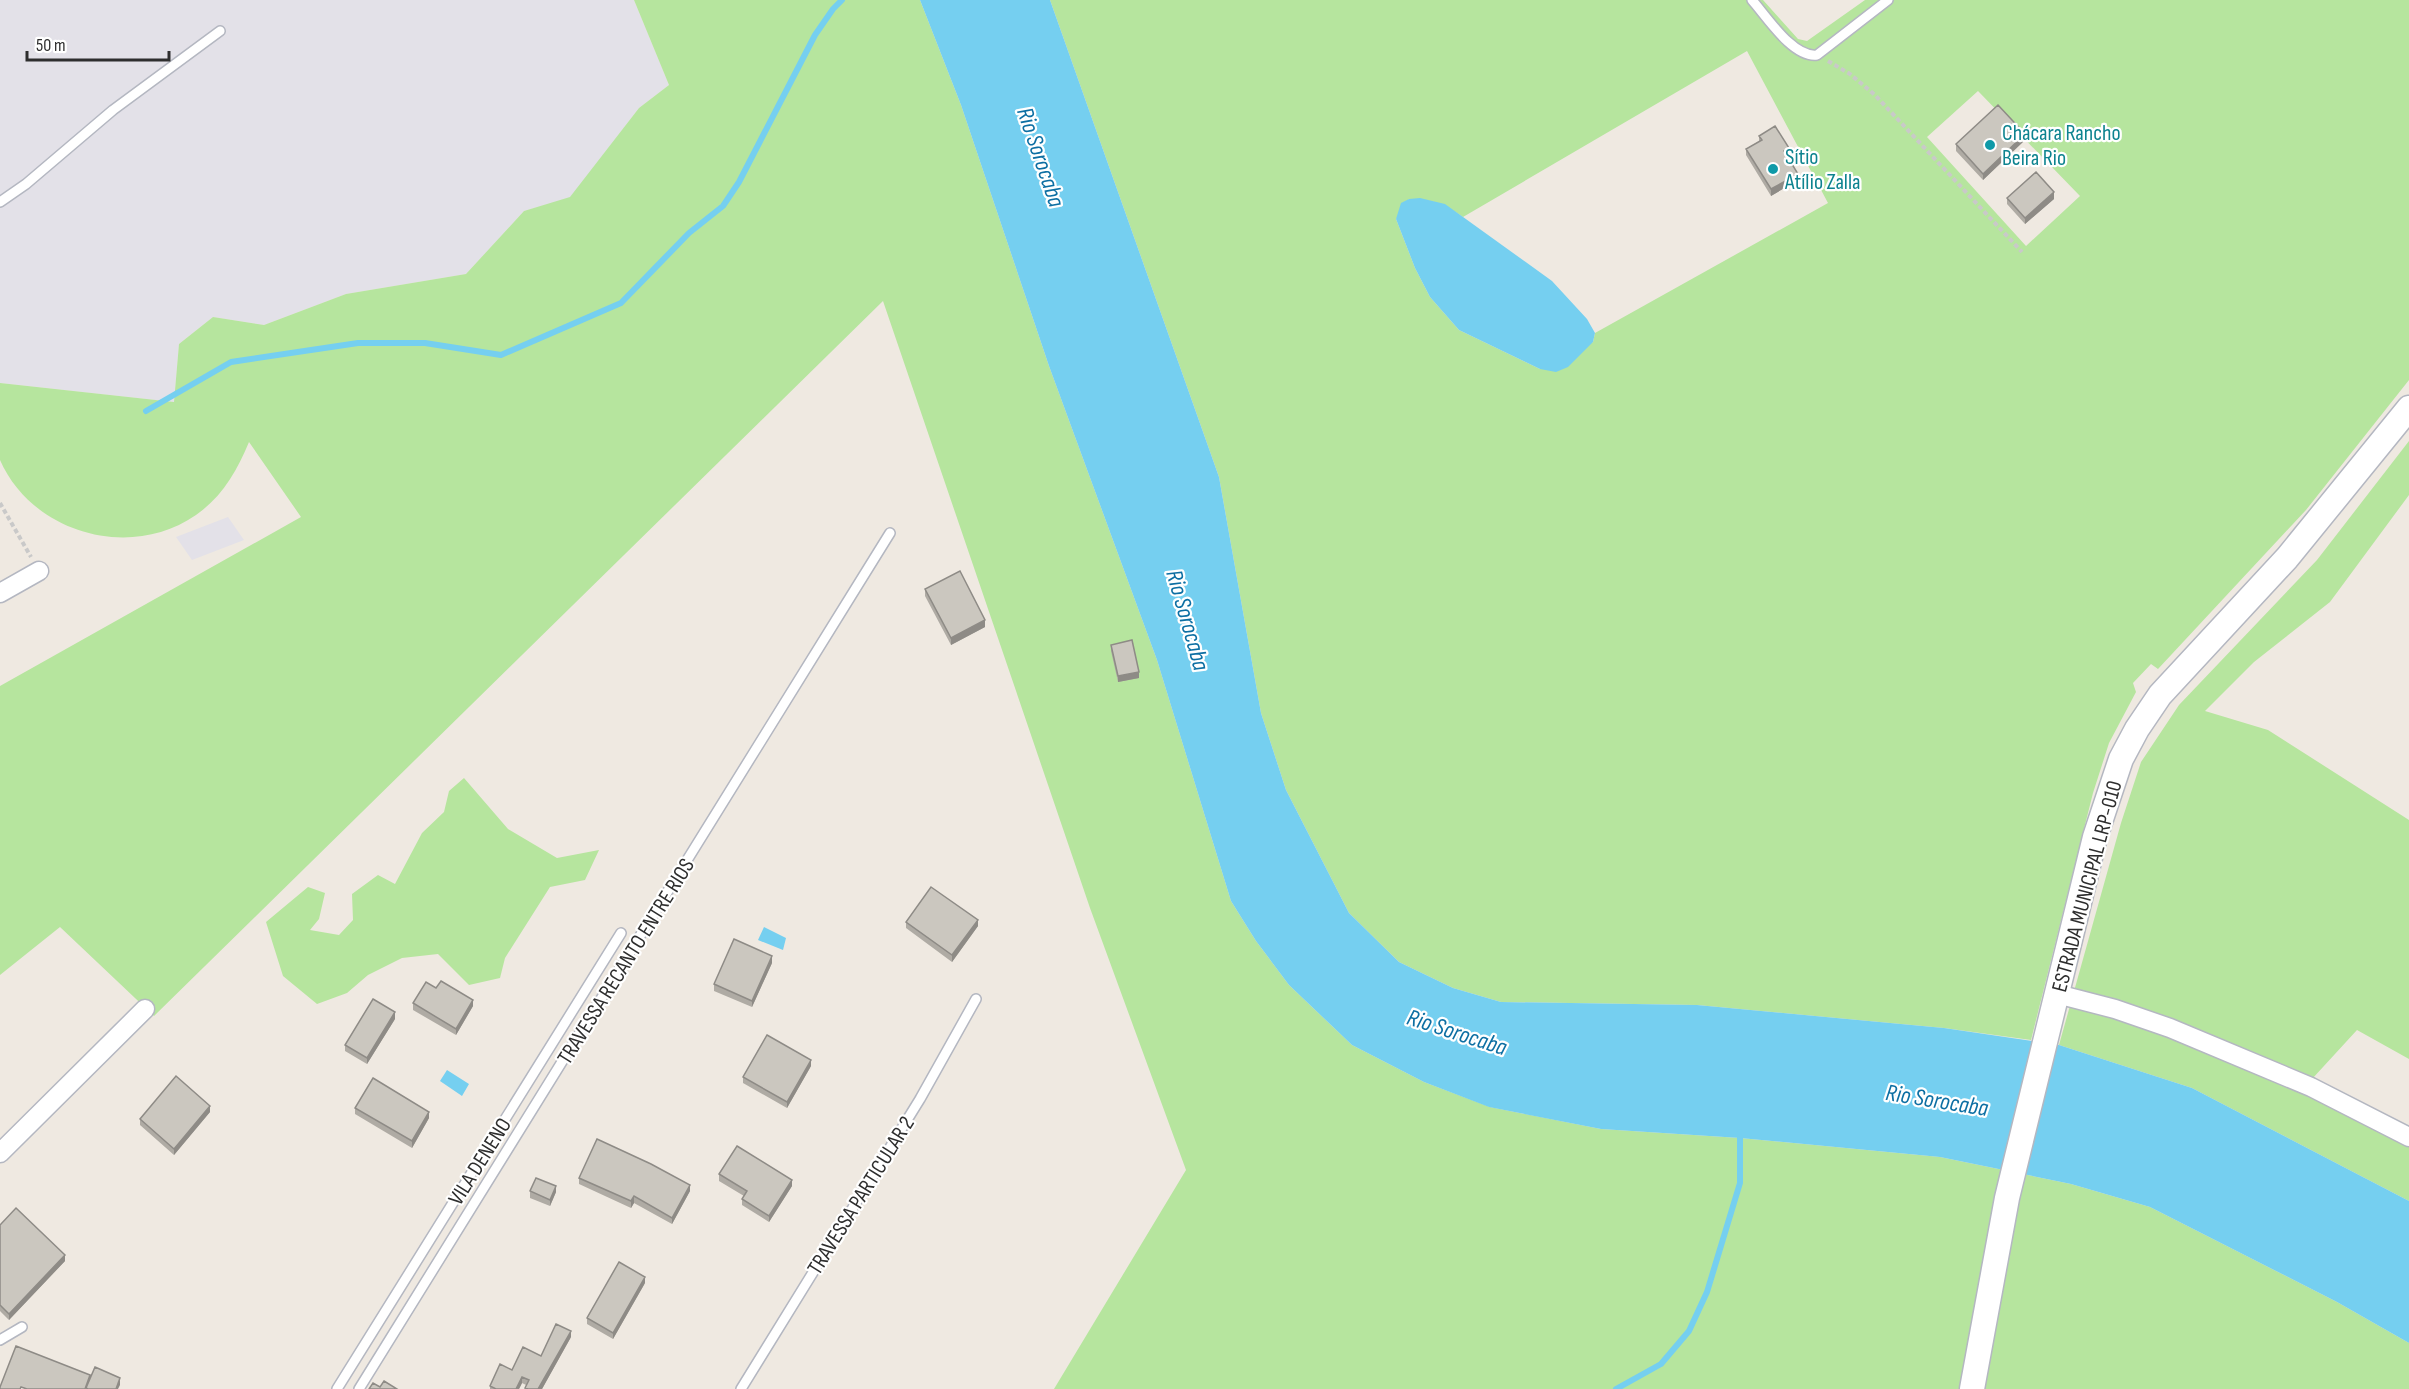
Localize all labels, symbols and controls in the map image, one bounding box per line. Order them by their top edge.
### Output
scale bar [27,24,170,62]
text: 50 m [36,35,66,56]
water label: Rio Sorocaba [1010,104,1071,211]
place label: Chácara Rancho Beira Rio [2002,120,2121,172]
marker: Chácara Rancho Beira Rio [1983,138,1997,152]
place label: Sítio Atílio Zalla [1784,144,1861,196]
marker: Sítio Atílio Zalla [1766,162,1780,176]
water label: Rio Sorocaba [1159,567,1216,674]
street label: ESTRADA MUNICIPAL LRP-010 [2046,778,2129,995]
street label: TRAVESSA RECANTO ENTRE RIOS [552,854,701,1070]
water label: Rio Sorocaba [1403,1003,1511,1062]
water label: Rio Sorocaba [1884,1078,1990,1123]
street label: TRAVESSA PARTICULAR 2 [802,1112,921,1280]
street label: VILA DENENO [443,1113,518,1210]

